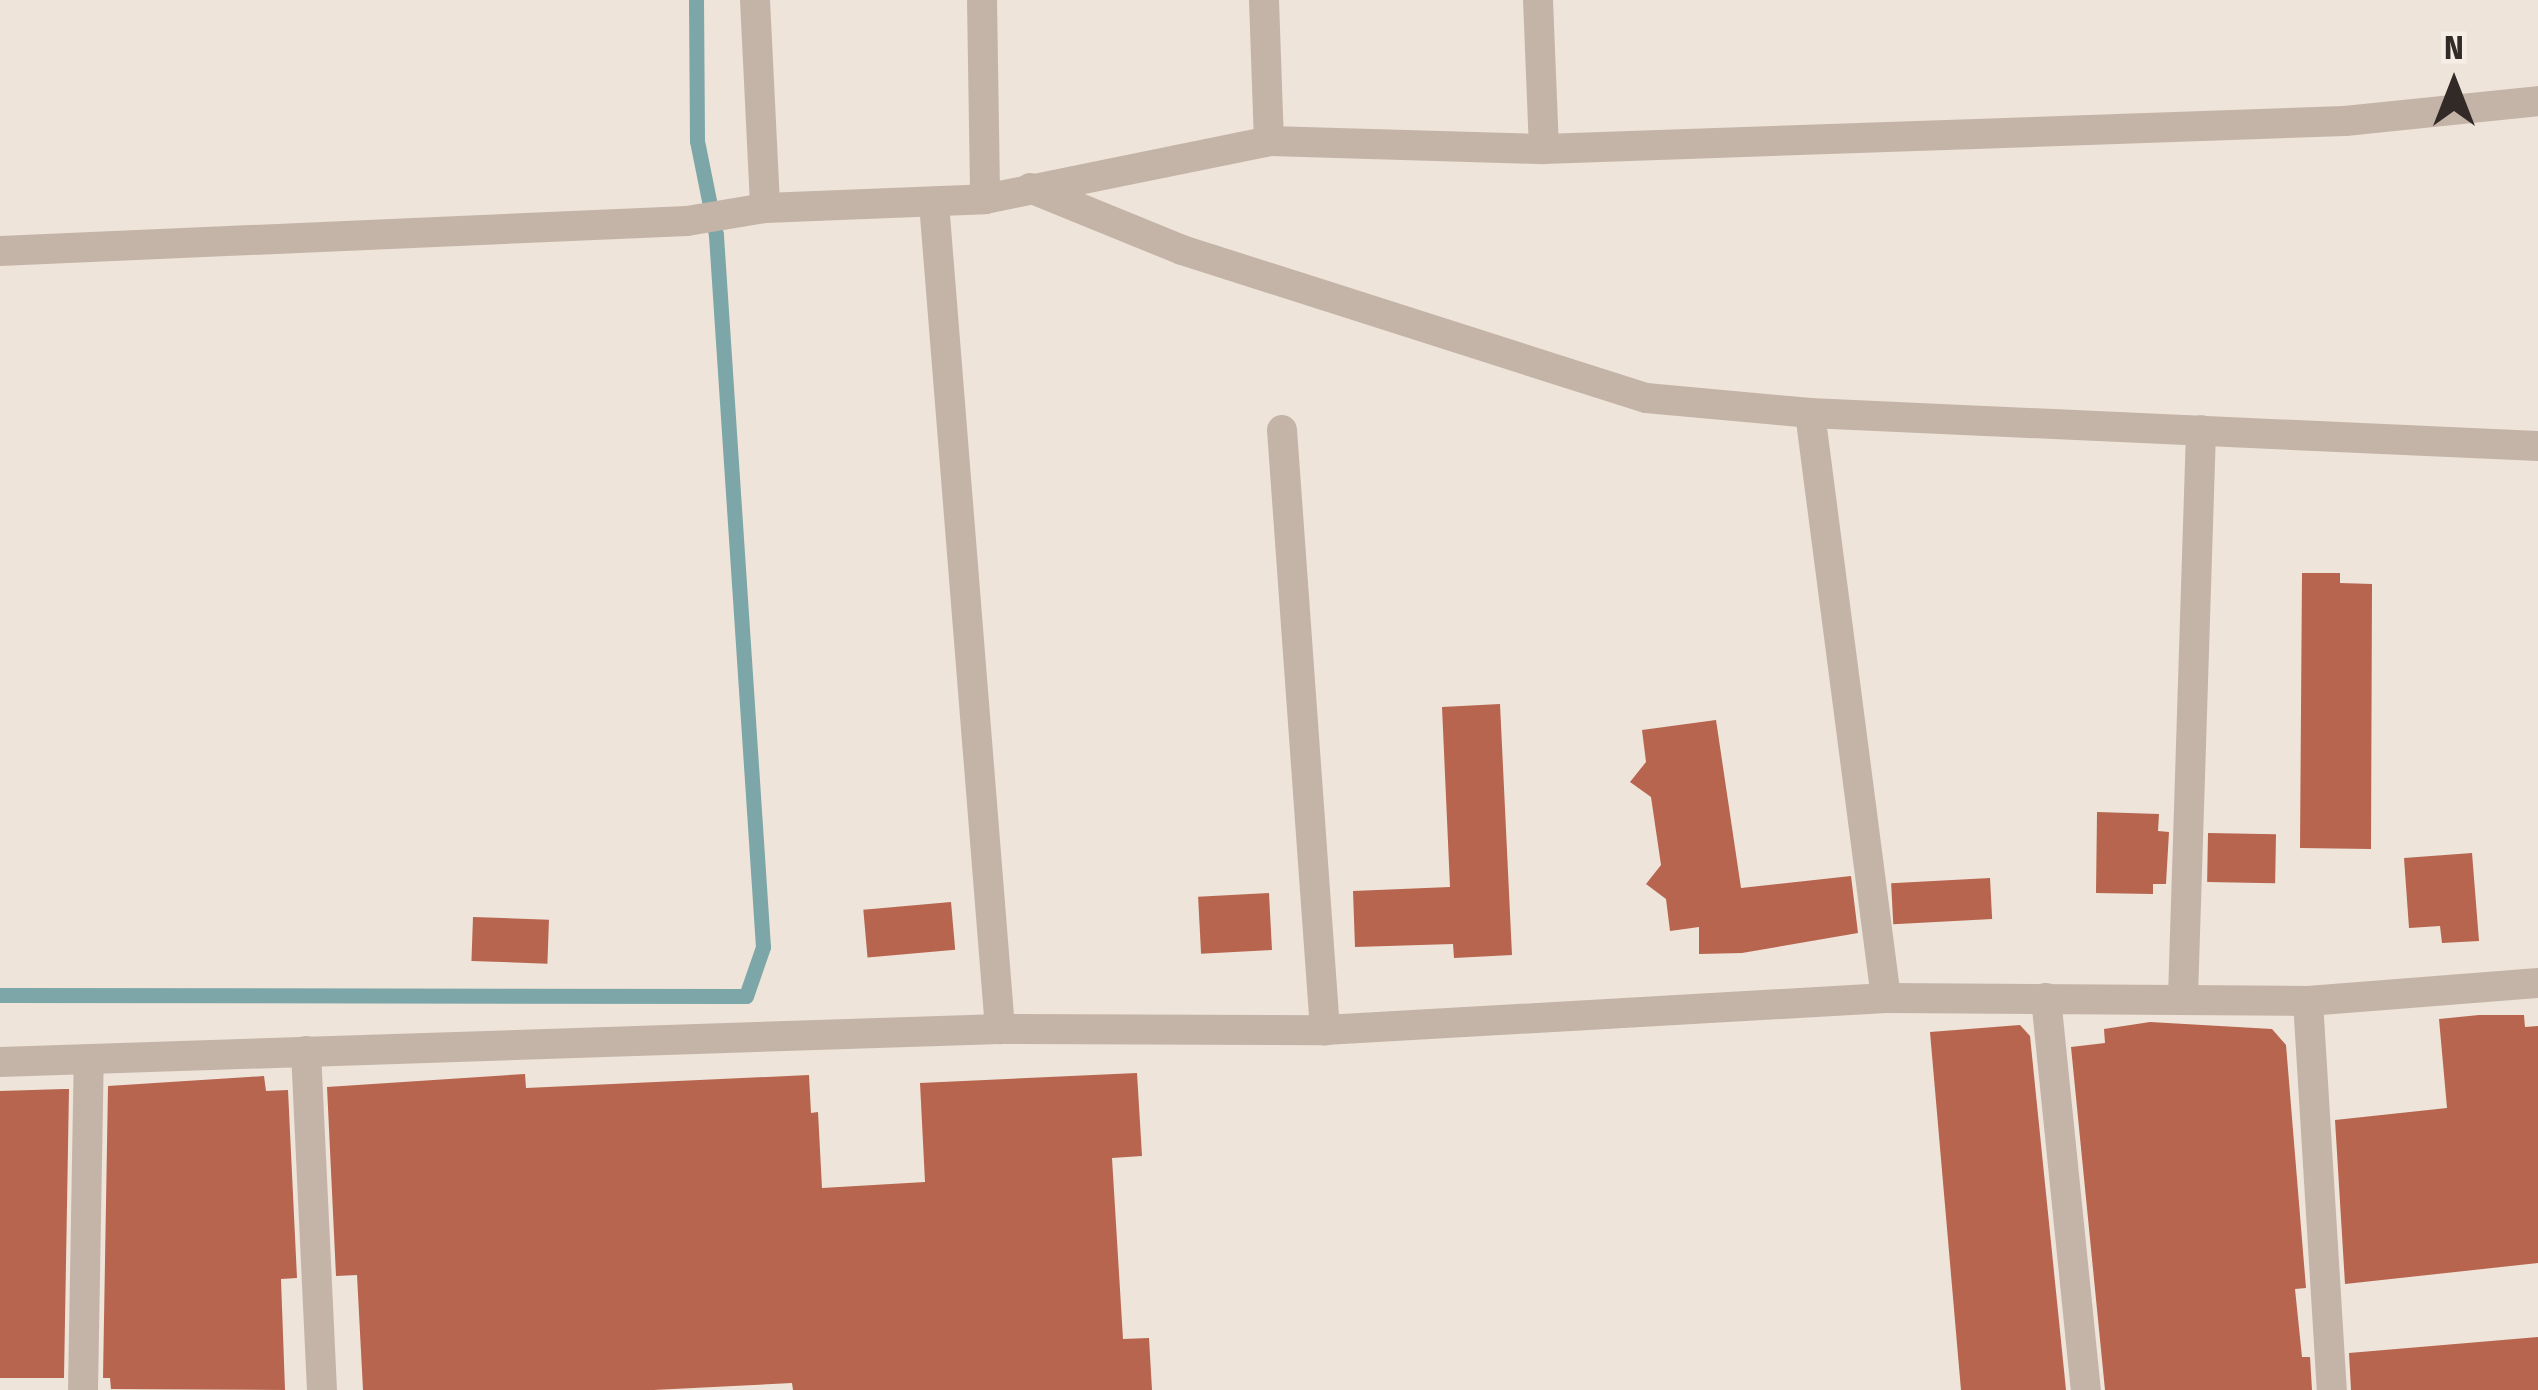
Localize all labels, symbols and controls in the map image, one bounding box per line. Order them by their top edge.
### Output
north arrow [2394,24,2514,144]
text: N [2444,28,2464,68]

